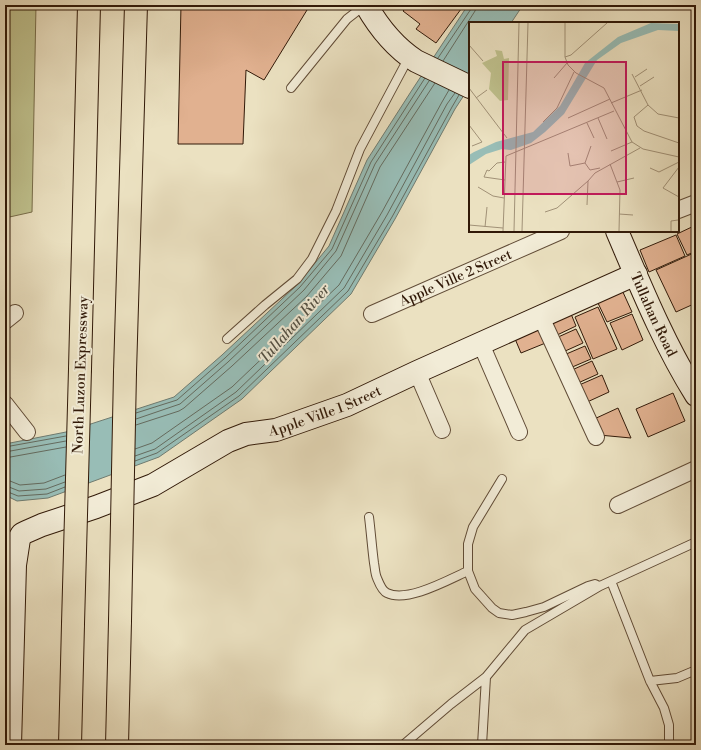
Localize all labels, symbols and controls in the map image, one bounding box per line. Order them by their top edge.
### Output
inset map [469,22,679,232]
street label: Apple Ville 2 Street [396,246,515,311]
street label: Tullahan Road [626,270,680,360]
water label: Tullahan River [255,280,335,368]
street label: North Luzon Expressway [69,296,93,454]
street label: Apple Ville 1 Street [267,382,384,441]

